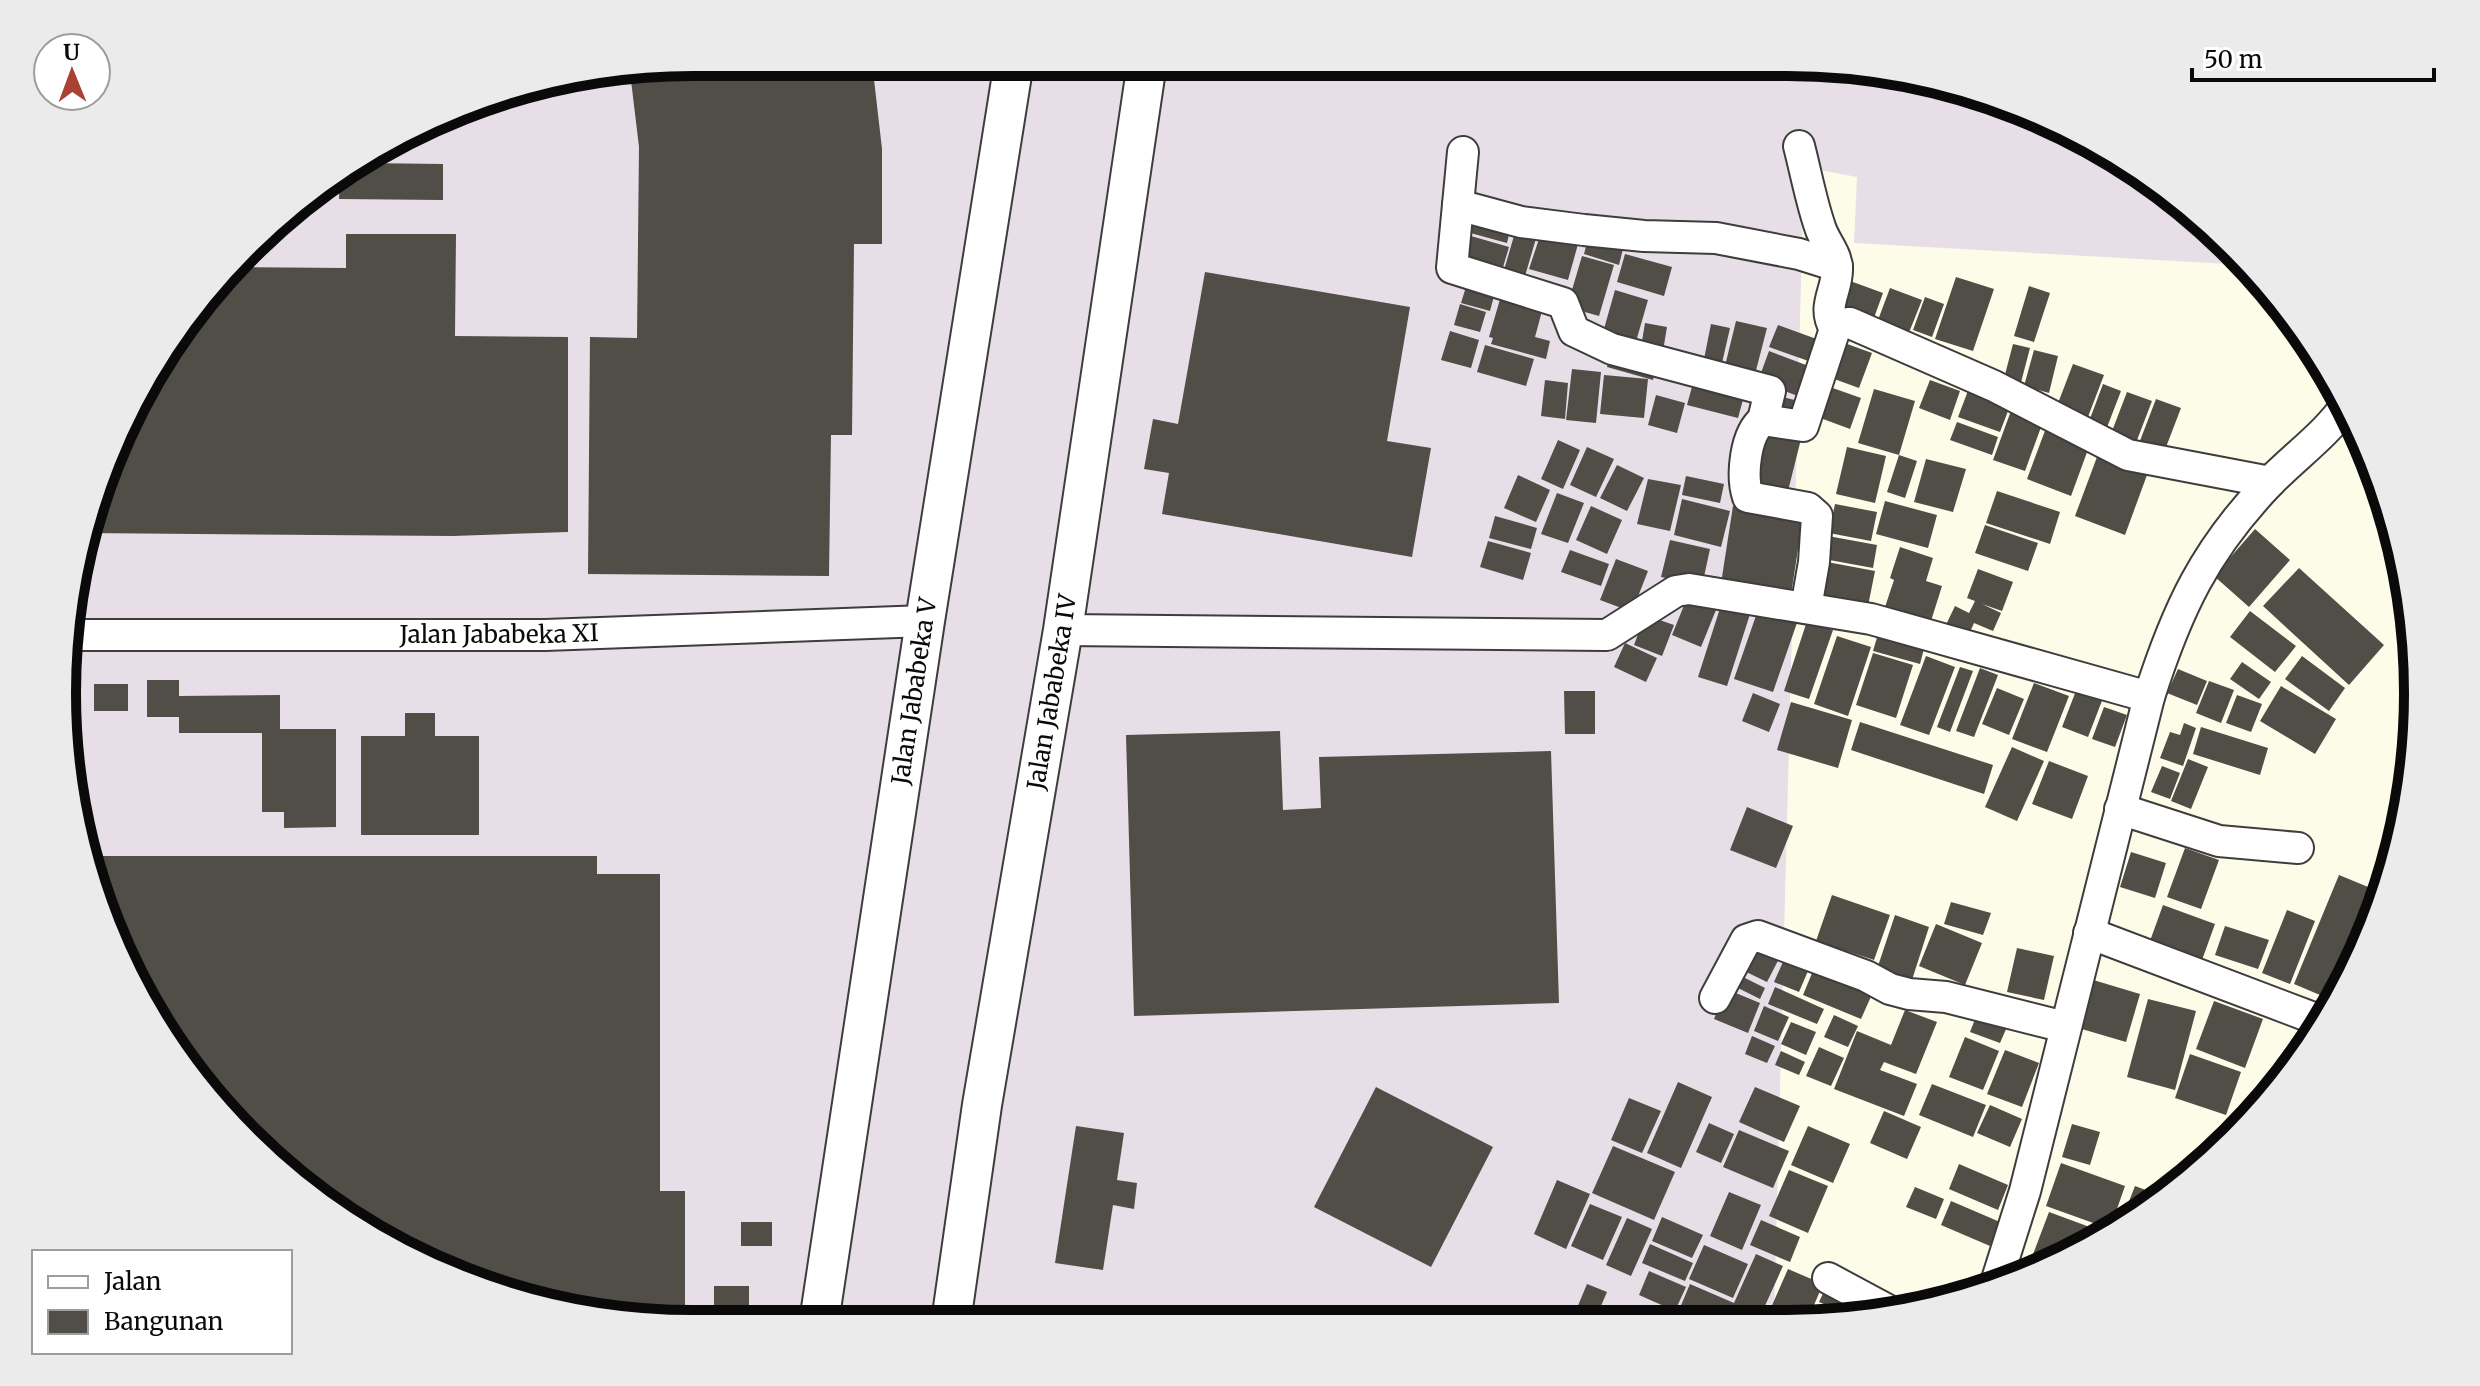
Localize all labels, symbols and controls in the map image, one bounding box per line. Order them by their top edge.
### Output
north arrow [32,32,112,112]
scale bar [2192,32,2434,82]
text: U [63,38,81,66]
text: 50 m [2204,44,2263,75]
street label: Jalan Jababeka IV [1020,591,1083,793]
street label: Jalan Jababeka V [884,594,944,788]
street label: Jalan Jababeka XI [398,617,599,650]
legend [32,1250,292,1354]
text: Jalan [103,1266,162,1297]
text: Bangunan [104,1306,224,1337]

